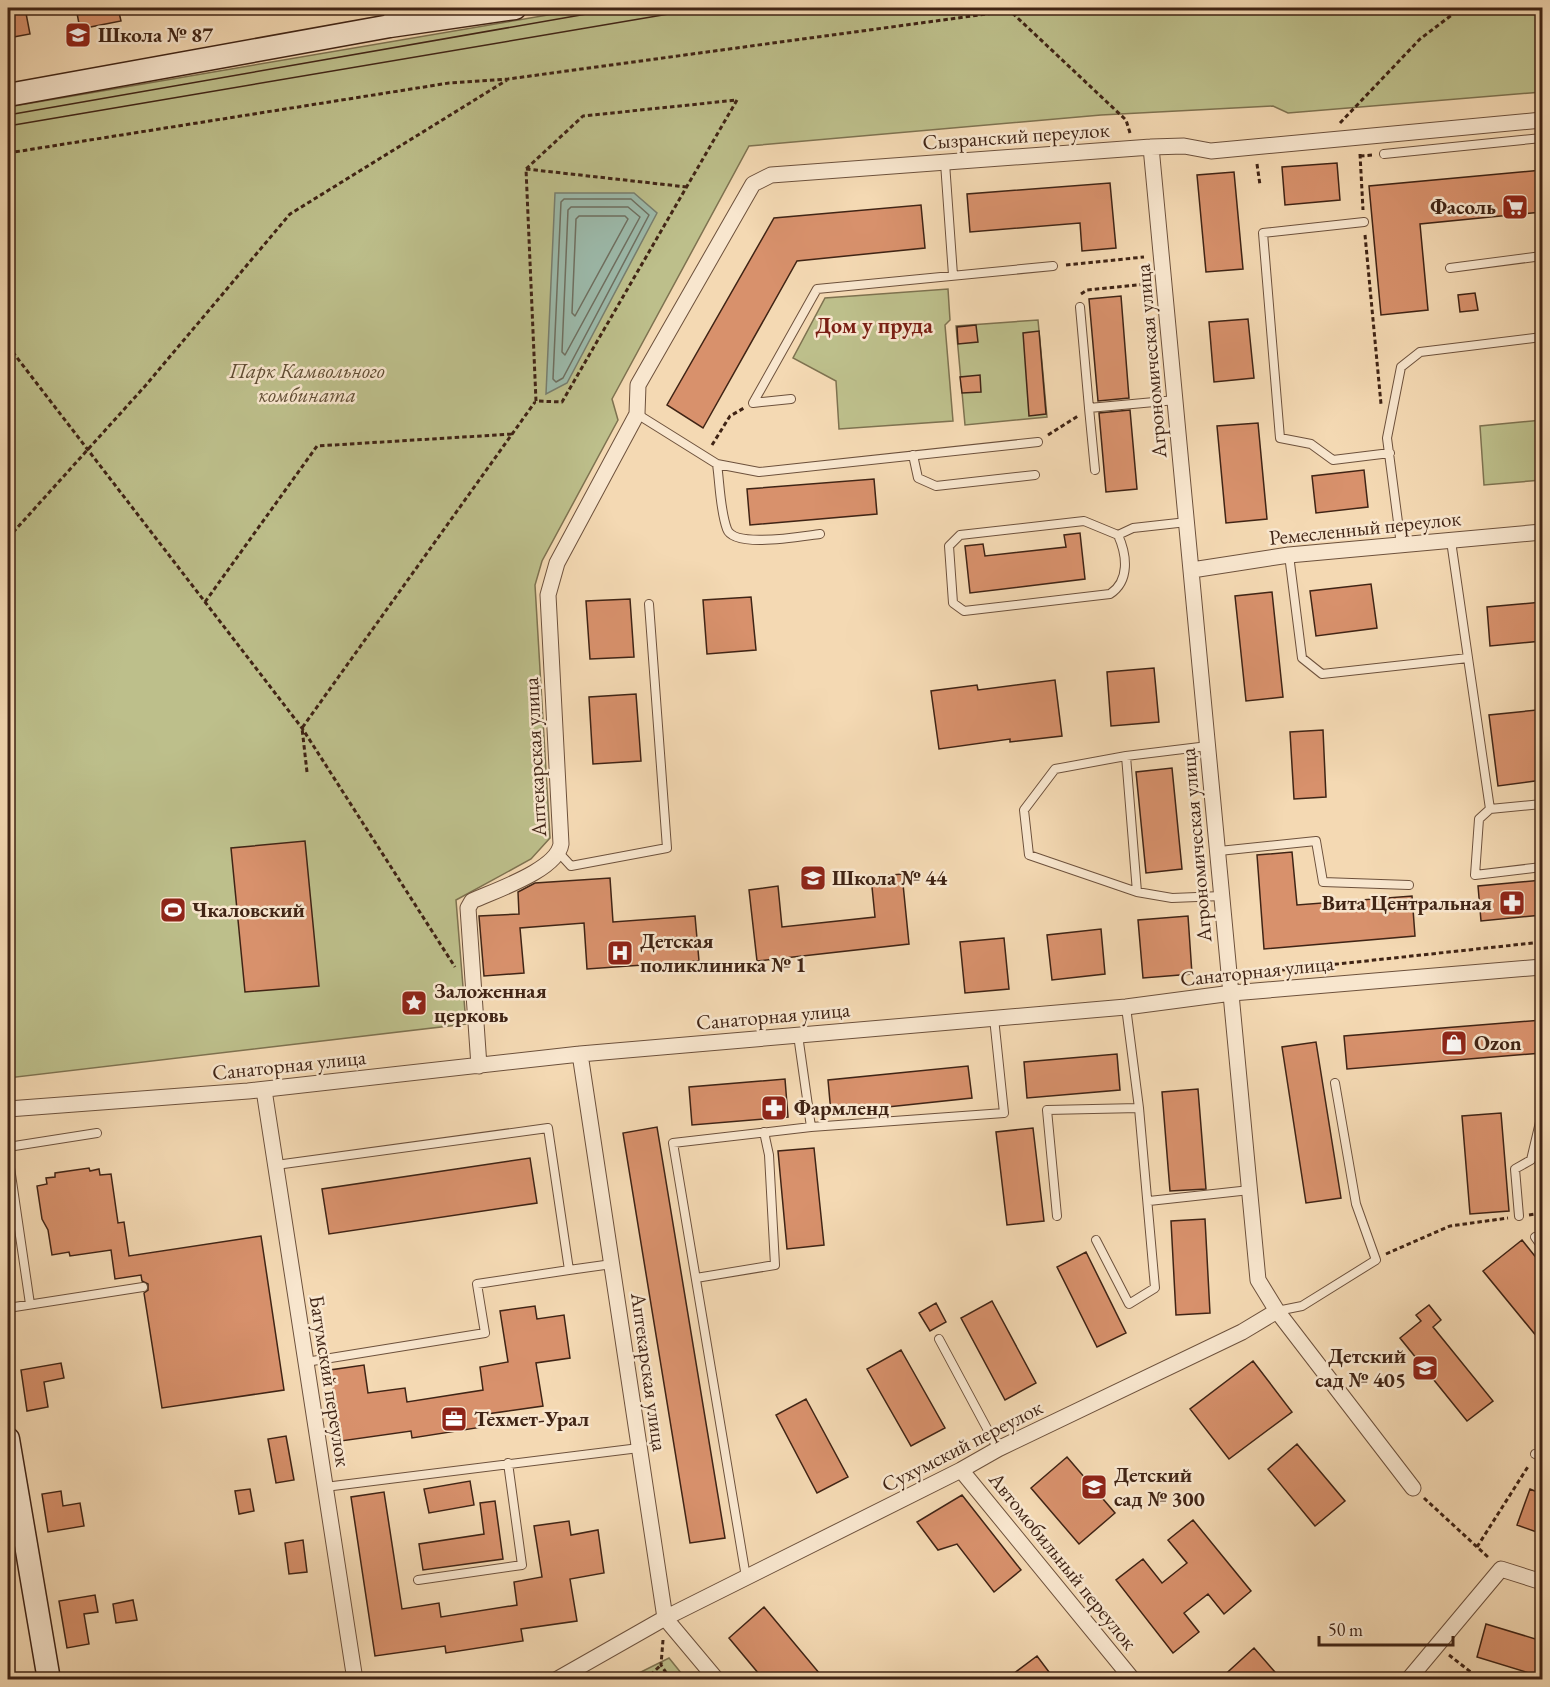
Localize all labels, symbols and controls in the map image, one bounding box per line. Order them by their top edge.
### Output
school or university icon: Школа № 87 [63,20,93,50]
place label: Школа № 87 [98,21,214,48]
street label: Сызранский переулок [922,116,1110,155]
supermarket icon: Фасоль [1500,192,1530,222]
place label: Фасоль [1430,193,1496,220]
street label: Агрономическая улица [1129,262,1173,460]
district label: Дом у пруда [815,311,933,340]
park label: Парк Камвольного комбината [228,357,385,408]
street label: Ремесленный переулок [1267,504,1462,551]
street label: Аптекарская улица [517,676,552,839]
street label: Агрономическая улица [1174,746,1218,944]
school or university icon: Школа № 44 [798,863,828,893]
place label: Школа № 44 [832,864,948,891]
pharmacy icon: Вита Центральная [1497,888,1527,918]
place label: Вита Центральная [1322,889,1492,916]
sports icon: Чкаловский [158,895,188,925]
place label: Чкаловский [192,896,305,923]
place label: Детская поликлиника № 1 [640,927,806,978]
hospital icon: Детская поликлиника № 1 [605,938,635,968]
street label: Санаторная улица [1179,949,1336,992]
place label: Заложенная церковь [434,977,547,1028]
place icon: Заложенная церковь [399,988,429,1018]
street label: Санаторная улица [695,995,852,1036]
shop icon: Ozon [1439,1028,1469,1058]
place label: Ozon [1474,1029,1522,1056]
street label: Санаторная улица [211,1043,368,1086]
pharmacy icon: Фармленд [759,1093,789,1123]
place label: Фармленд [794,1094,889,1121]
street label: Аптекарская улица [625,1290,674,1454]
street label: Батумский переулок [304,1293,357,1469]
place label: Детский сад № 405 [1315,1342,1406,1393]
school or university icon: Детский сад № 405 [1410,1353,1440,1383]
street label: Сухумский переулок [877,1393,1047,1498]
office icon: Техмет-Урал [439,1404,469,1434]
place label: Техмет-Урал [474,1405,589,1432]
place label: Детский сад № 300 [1114,1461,1205,1512]
street label: Автомобильный переулок [983,1465,1143,1655]
school or university icon: Детский сад № 300 [1079,1472,1109,1502]
scale bar [1319,1609,1452,1647]
text: 50 m [1328,1618,1363,1641]

